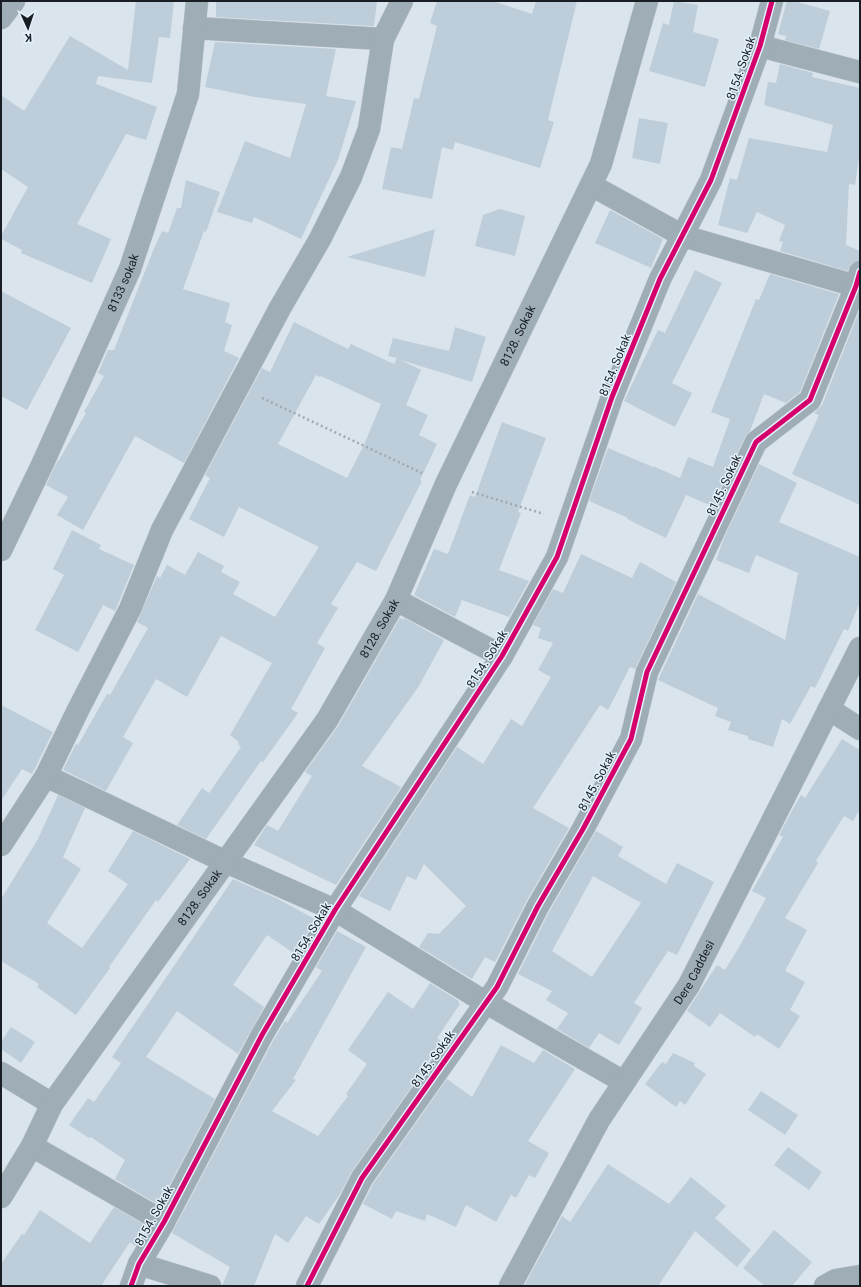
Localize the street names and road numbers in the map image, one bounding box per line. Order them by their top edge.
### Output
street label: 8154. Sokak [724,34,759,101]
street label: 8133 sokak [105,251,142,314]
street label: 8128. Sokak [497,302,539,368]
street label: 8154. Sokak [596,331,634,398]
street label: 8145. Sokak [704,451,745,518]
street label: 8128. Sokak [357,596,403,661]
street label: 8154. Sokak [464,627,511,691]
street label: 8145. Sokak [575,748,619,813]
street label: 8128. Sokak [175,866,225,928]
street label: 8154. Sokak [288,899,334,964]
street label: Dere Caddesi [671,938,717,1007]
street label: 8145. Sokak [408,1027,458,1090]
street label: 8154. Sokak [132,1183,177,1248]

